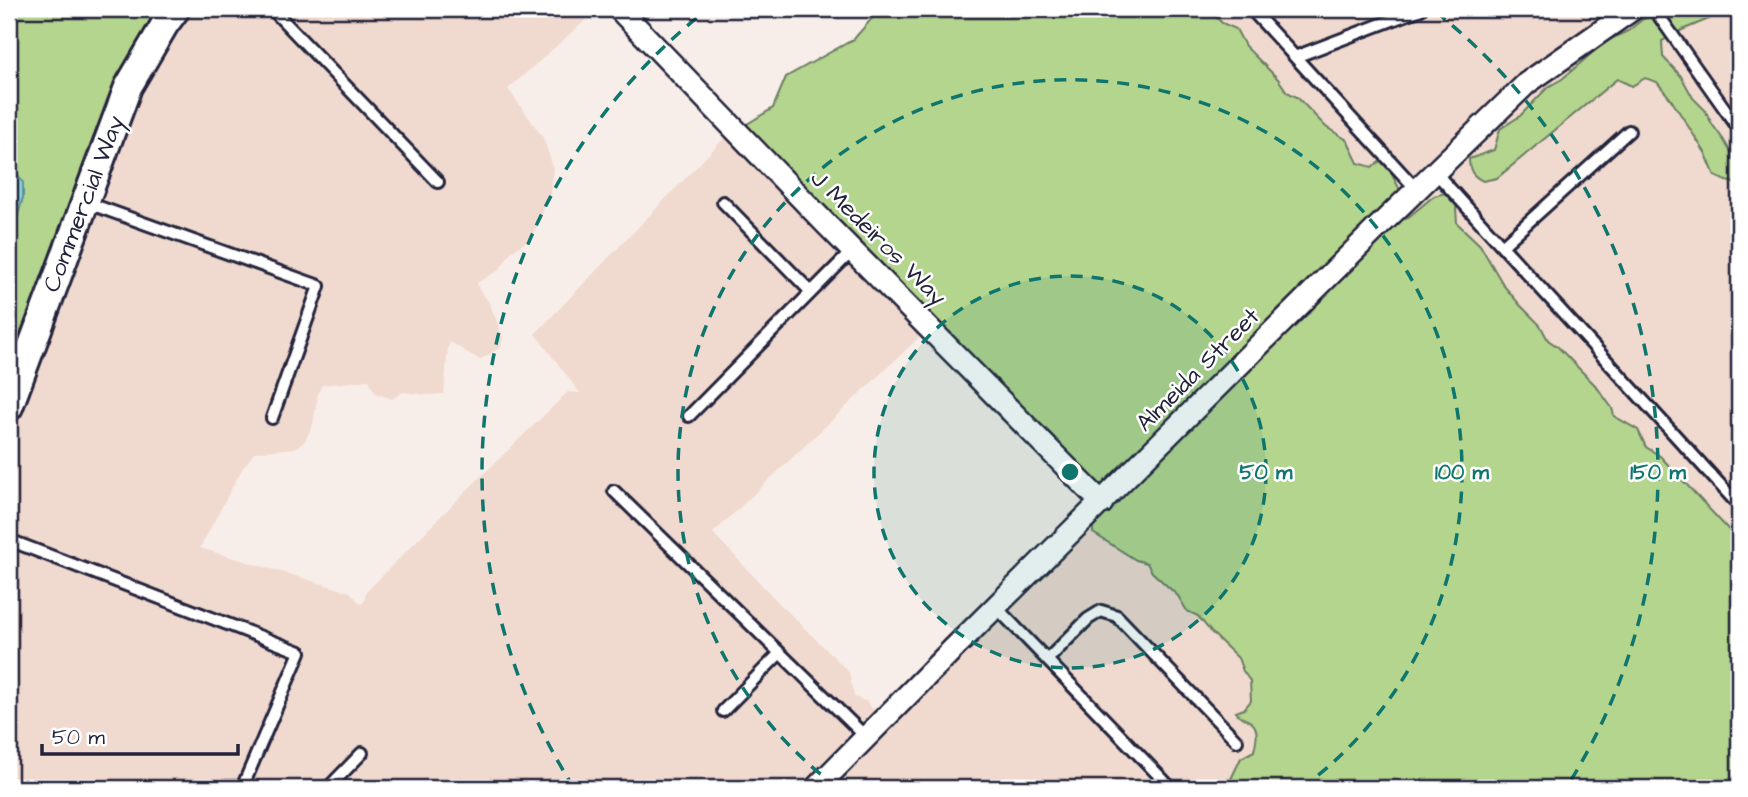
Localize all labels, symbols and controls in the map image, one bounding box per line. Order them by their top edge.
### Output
street label: Commercial Way [35,111,134,297]
street label: J Medeiros Way [801,162,954,315]
street label: Almeida Street [1128,300,1268,440]
text: 50 m [1240,458,1293,487]
text: 100 m [1435,458,1490,487]
text: 150 m [1630,458,1686,487]
centre of rings [1058,460,1082,484]
scale bar [42,713,238,757]
text: 50 m [52,723,106,752]

